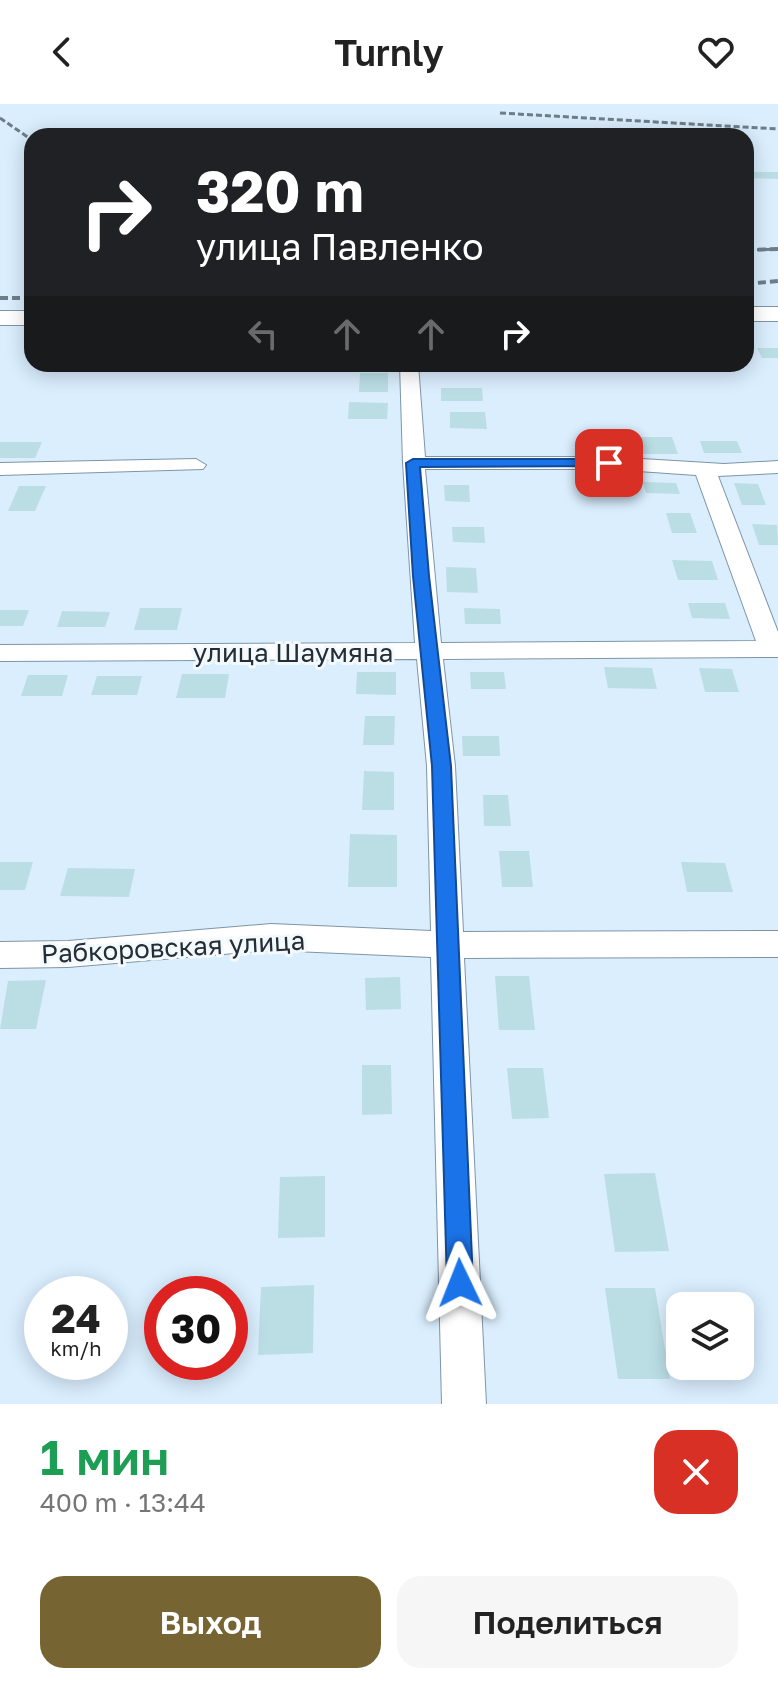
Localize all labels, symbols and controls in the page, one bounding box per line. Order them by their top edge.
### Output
icon: back [40,30,84,74]
icon: heart [694,30,738,74]
text: Turnly [334,31,444,74]
text: 320 m [196,157,364,224]
icon: right [64,160,168,264]
text: улица Павленко [196,225,484,268]
icon: left [241,312,285,356]
icon: ahead [325,312,369,356]
icon: ahead [409,312,453,356]
icon: right [493,312,537,356]
pin [575,429,643,497]
icon: arrive [587,441,631,485]
street label: улица Шаумяна [193,637,393,668]
street label: Рабкоровская улица [40,925,306,969]
position arrow [418,1241,502,1325]
speed limit sign: 30 [144,1276,248,1380]
map controls [666,1292,754,1380]
button: layers [666,1292,754,1380]
text: 24 [51,1294,101,1342]
text: km/h [51,1336,101,1360]
text: 1 мин [40,1428,169,1486]
button: close [654,1430,738,1514]
text: 400 m · 13:44 [40,1487,206,1518]
button: Выход [40,1576,381,1668]
button: Поделиться [397,1576,738,1668]

